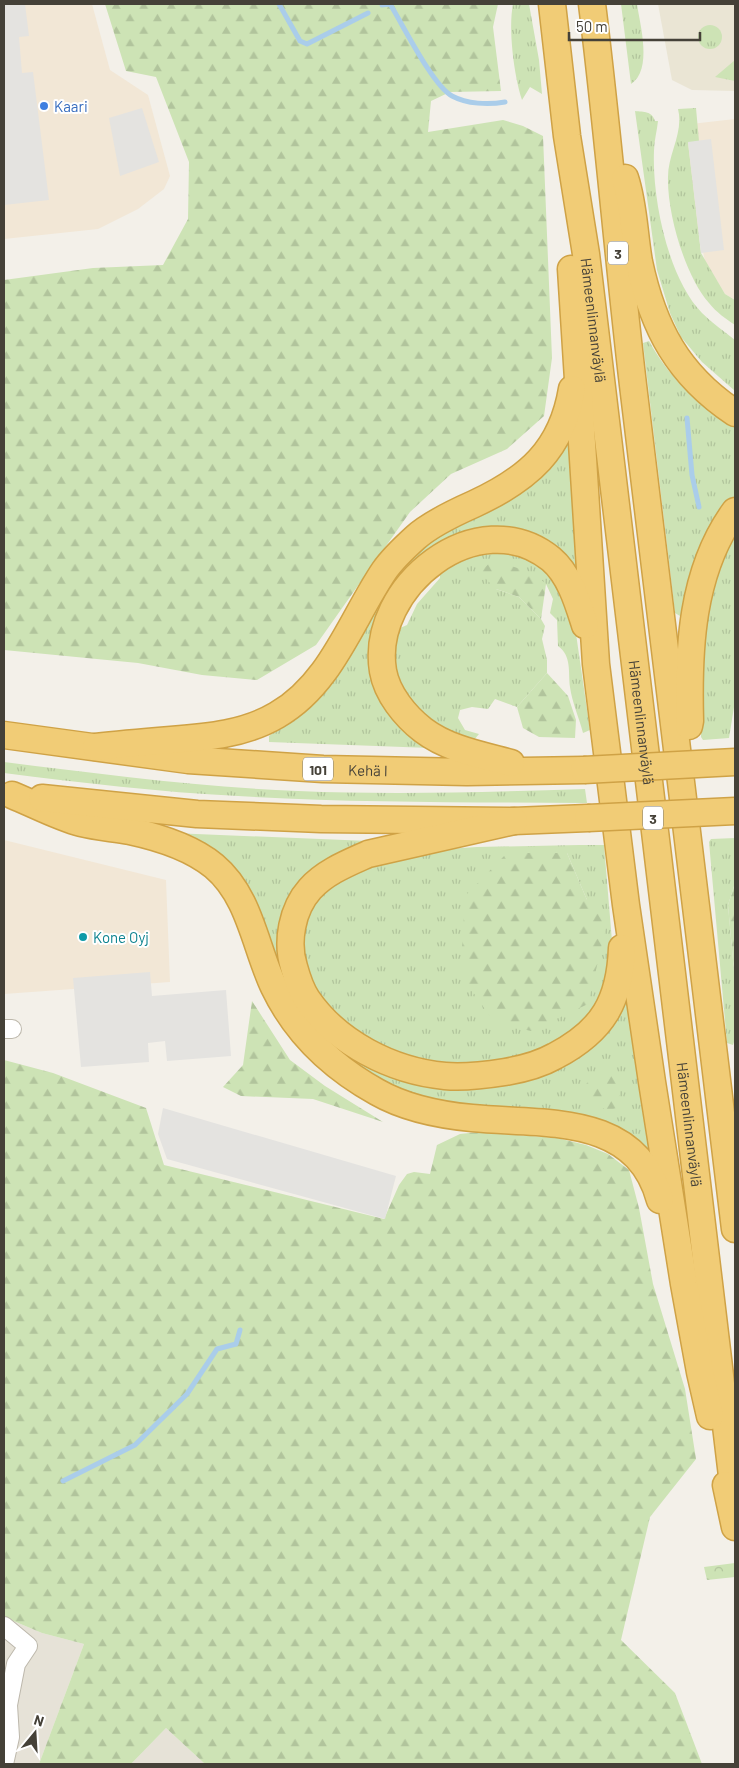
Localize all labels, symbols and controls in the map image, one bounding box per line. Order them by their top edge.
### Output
scale bar [569,10,700,42]
text: 50 m [576,17,608,35]
place label: Kaari [54,97,88,115]
marker: Kaari [38,100,50,112]
road number: 3 [608,242,628,264]
street label: Hämeenlinnanväylä [578,257,610,384]
street label: Hämeenlinnanväylä [626,659,658,786]
road number: 101 [303,758,333,781]
street label: Kehä I [348,761,388,779]
road number: 3 [643,806,663,830]
place label: Kone Oyj [93,928,149,946]
marker: Kone Oyj [77,931,89,943]
street label: Hämeenlinnanväylä [674,1061,706,1188]
north arrow [10,1708,60,1758]
text: N [32,1711,46,1730]

